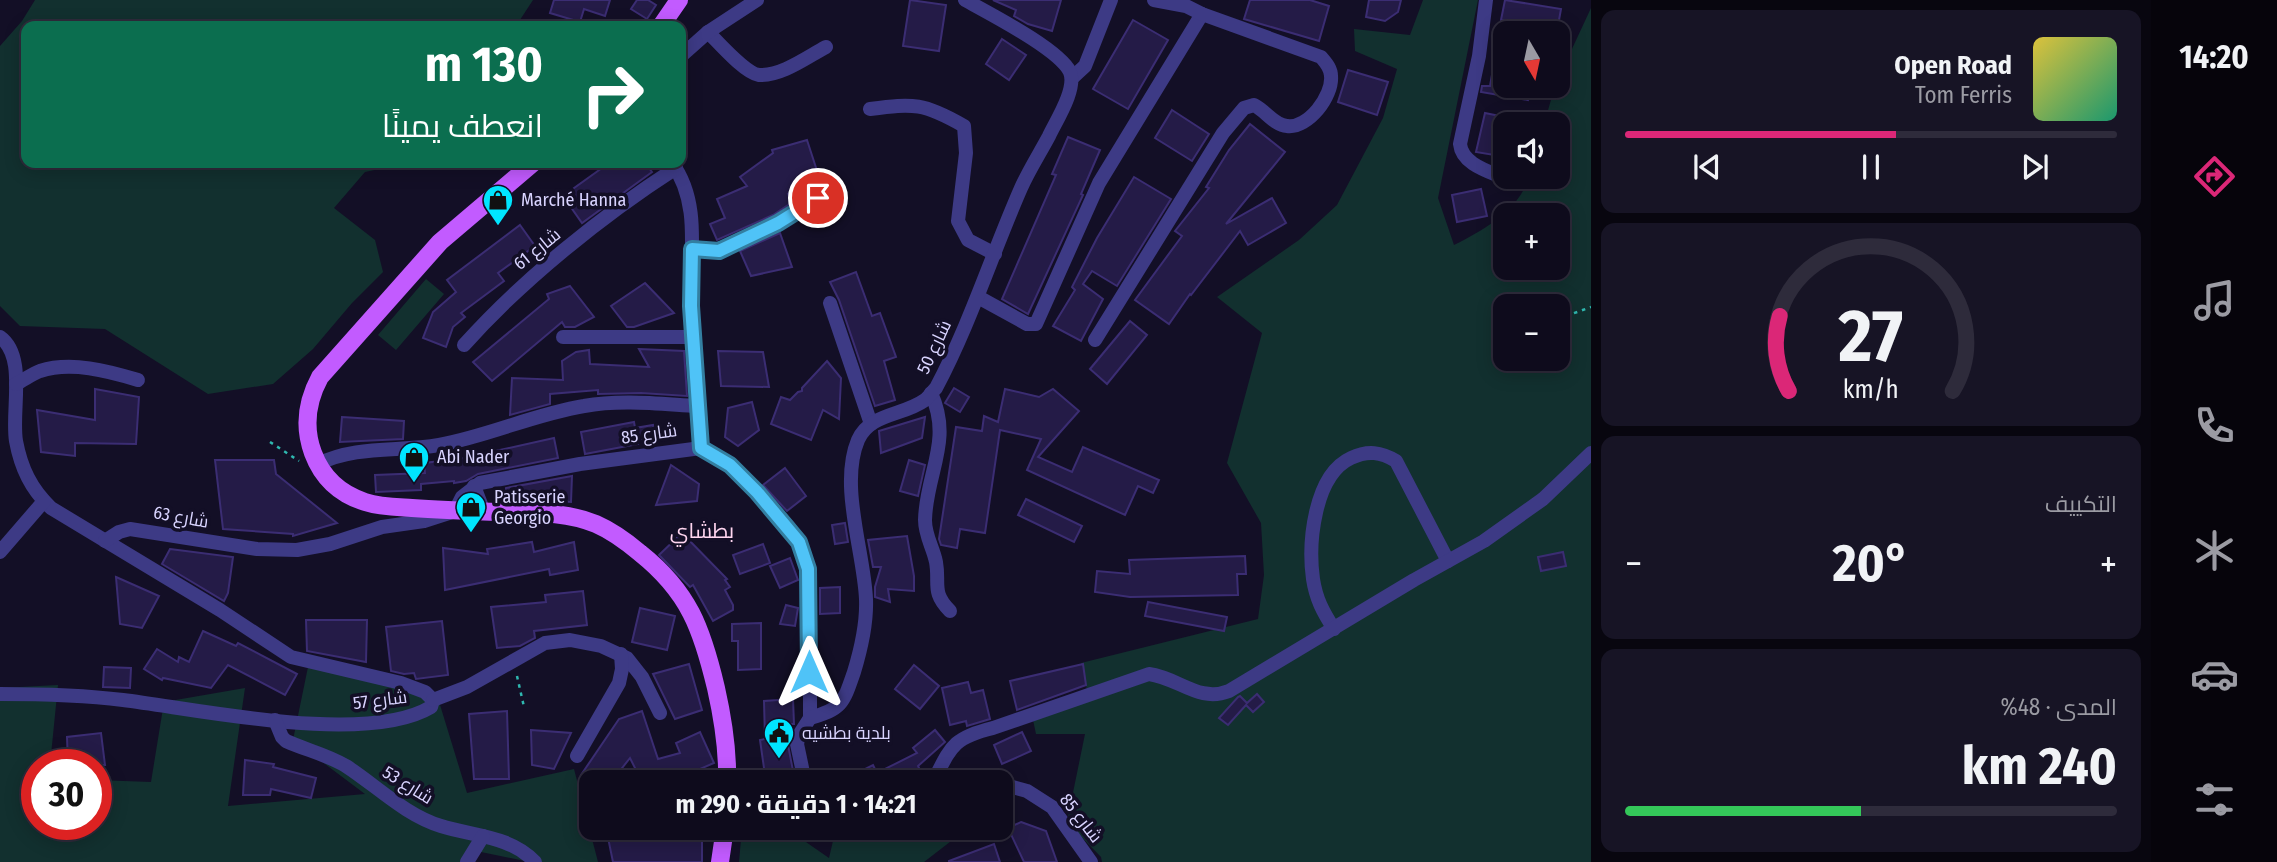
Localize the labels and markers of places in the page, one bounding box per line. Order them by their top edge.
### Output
pin [788,168,848,228]
shop icon: Marché Hanna [481,183,515,227]
place label: Marché Hanna [521,189,626,211]
shop icon: Abi Nader [397,440,431,484]
place label: Abi Nader [437,446,510,468]
place label: Patisserie Georgio [494,486,566,529]
shop icon: Patisserie Georgio [454,490,488,534]
public building icon: بلدية بطشيه [762,716,796,760]
place label: بلدية بطشيه [802,722,891,744]

